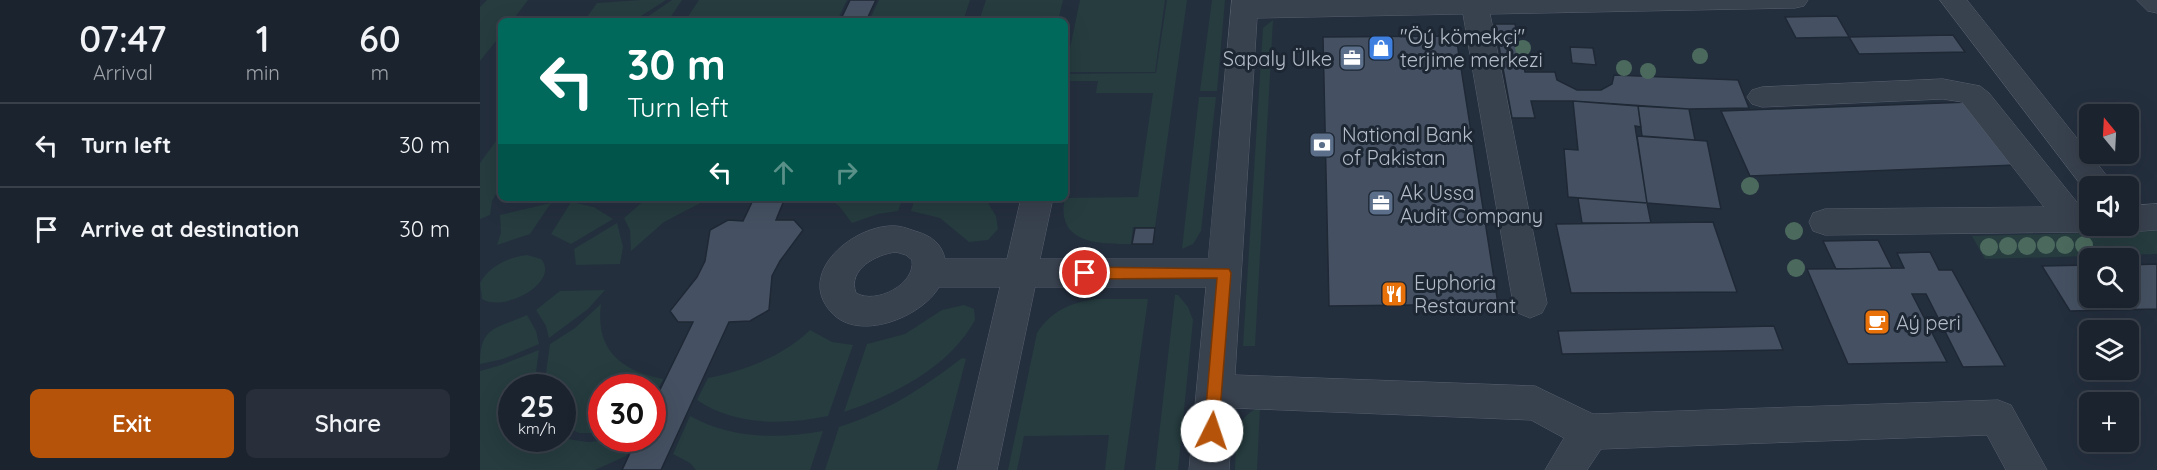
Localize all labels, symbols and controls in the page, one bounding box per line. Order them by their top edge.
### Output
text: 07:47 [79,16,166,61]
text: 1 [256,16,270,61]
text: 60 [359,16,401,61]
place label: "Öý kömekçi" terjime merkezi [1400,24,1543,72]
shop icon: "Öý kömekçi" terjime merkezi [1366,33,1396,63]
text: 30 m [627,38,726,91]
icon: left [528,42,606,120]
office icon: Sapaly Ülke [1337,43,1367,73]
place label: Sapaly Ülke [1223,46,1332,71]
text: Arrival [93,60,153,85]
text: min [246,60,280,85]
text: m [371,60,389,85]
text: Turn left [627,90,729,124]
north arrow [2079,104,2139,164]
map controls [2079,104,2139,452]
place label: National Bank of Pakistan [1342,122,1473,170]
icon: left [30,129,63,162]
bank icon: National Bank of Pakistan [1307,130,1337,160]
text: Turn left [81,131,171,159]
text: 30 m [399,131,450,159]
icon: left [704,156,737,189]
icon: ahead [767,156,800,189]
icon: right [830,156,863,189]
button: sound [2079,176,2139,236]
place label: Ak Ussa Audit Company [1400,180,1543,228]
office icon: Ak Ussa Audit Company [1366,188,1396,218]
icon: arrive [30,213,63,246]
text: Arrive at destination [81,215,299,243]
text: 30 m [399,215,450,243]
pin [1059,247,1110,298]
button: search [2079,248,2139,308]
icon: arrive [1068,256,1101,289]
place label: Euphoria Restaurant [1414,270,1516,318]
restaurant icon: Euphoria Restaurant [1379,279,1409,309]
cafe icon: Aý peri [1862,307,1892,337]
place label: Aý peri [1896,310,1961,335]
button: layers [2079,320,2139,380]
speed limit sign: 30 [588,374,666,452]
text: 25 [520,387,554,425]
button: Exit [30,389,234,458]
button: Share [246,389,450,458]
button: + [2079,392,2139,452]
position arrow [1180,399,1244,463]
text: km/h [518,419,556,438]

